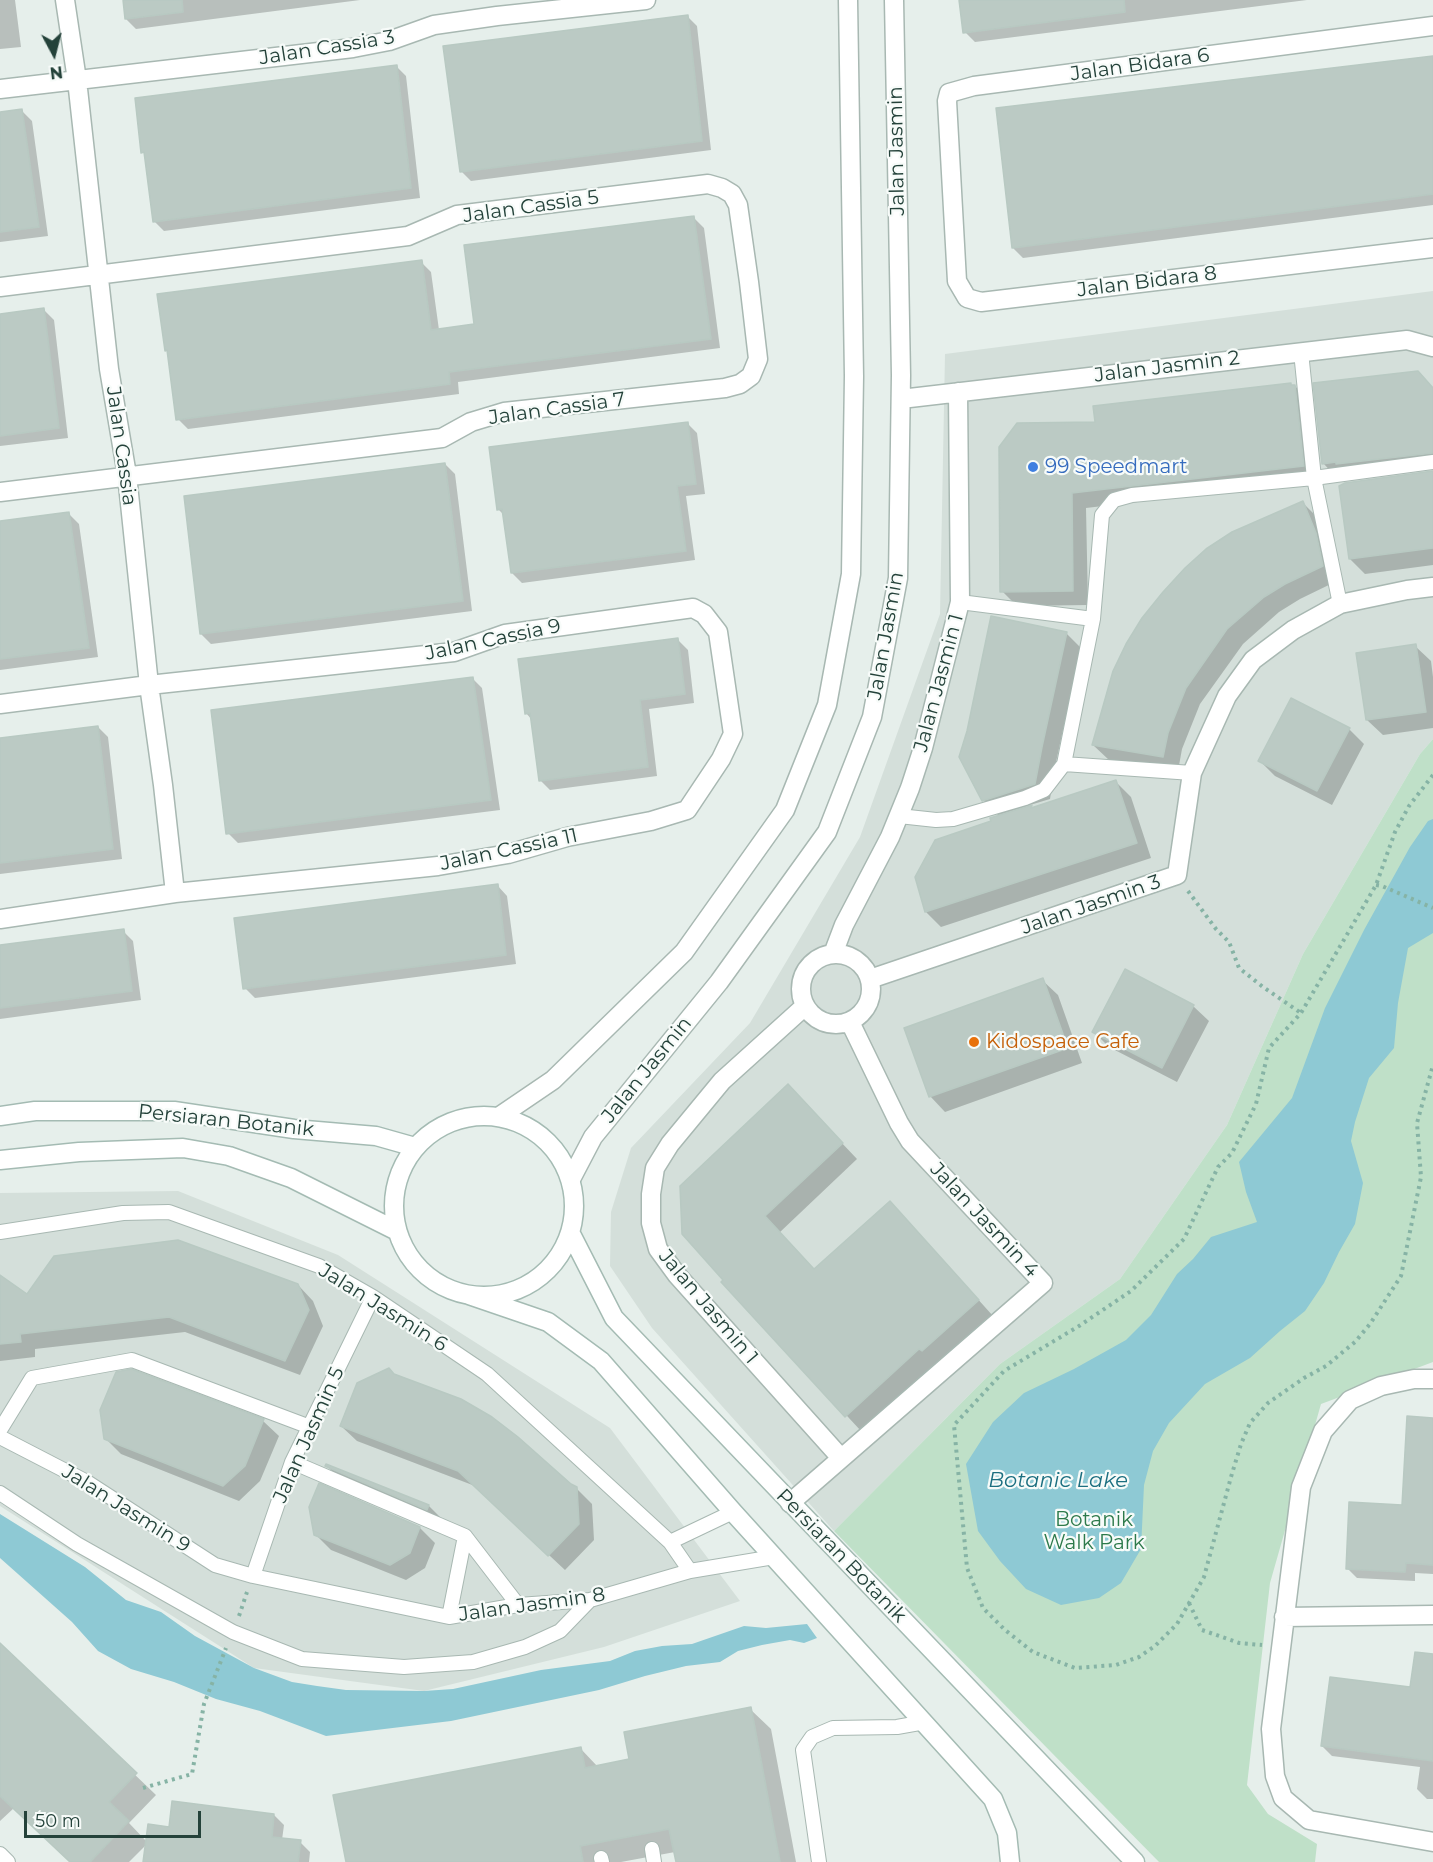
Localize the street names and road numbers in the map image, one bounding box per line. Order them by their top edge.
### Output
street label: Jalan Cassia 3 [258,25,396,71]
street label: Jalan Bidara 6 [1069,43,1211,87]
street label: Jalan Jasmin [884,86,910,216]
street label: Jalan Cassia 5 [462,186,600,228]
street label: Jalan Bidara 8 [1076,262,1218,302]
street label: Jalan Jasmin 2 [1093,346,1241,388]
street label: Jalan Cassia [101,385,141,507]
street label: Jalan Cassia 7 [487,388,627,430]
street label: Jalan Jasmin [863,570,909,702]
street label: Jalan Jasmin 1 [909,611,969,755]
street label: Jalan Cassia 9 [423,614,563,666]
street label: Jalan Cassia 11 [438,824,580,876]
street label: Jalan Jasmin 3 [1018,870,1164,940]
street label: Jalan Jasmin [597,1012,697,1128]
street label: Persiaran Botanik [137,1100,315,1142]
street label: Jalan Jasmin 4 [925,1158,1043,1282]
street label: Jalan Jasmin 1 [653,1245,763,1369]
street label: Jalan Jasmin 6 [314,1259,452,1357]
street label: Jalan Jasmin 5 [268,1363,350,1507]
street label: Jalan Jasmin 9 [57,1460,195,1558]
street label: Persiaran Botanik [771,1484,911,1628]
street label: Jalan Jasmin 8 [457,1583,607,1627]

